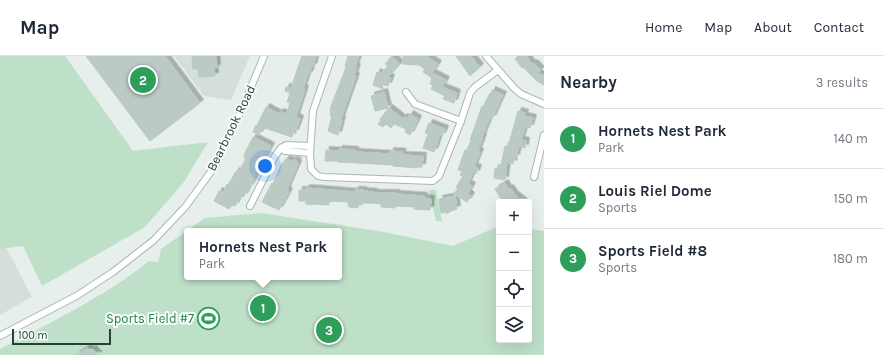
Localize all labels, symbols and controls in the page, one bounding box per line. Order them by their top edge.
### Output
text: Map [20,17,59,39]
text: Home [645,19,682,36]
text: Map [704,19,732,36]
text: About [754,19,792,36]
text: Contact [814,19,864,36]
pin: 2 [130,65,156,95]
text: Nearby [560,72,617,92]
text: 3 results [816,75,868,90]
street label: Bearbrook Road [204,83,258,173]
text: Hornets Nest Park [598,122,726,140]
text: 1 [571,131,575,146]
text: 140 m [833,131,868,146]
text: Park [598,140,624,155]
your location [255,156,275,176]
text: Louis Riel Dome [598,182,712,200]
text: 2 [569,191,577,206]
text: 150 m [833,191,868,206]
map controls [496,199,532,343]
button: + [496,199,532,235]
text: Sports [598,200,637,215]
popup [184,228,342,280]
button: − [496,235,532,271]
text: Hornets Nest Park [199,238,327,256]
text: Sports Field #8 [598,242,707,260]
text: 3 [569,251,577,266]
text: 180 m [833,251,868,266]
text: Park [199,256,225,271]
text: Sports [598,260,637,275]
button: locate [496,271,532,307]
pin: 1 [250,293,276,323]
sports icon: Sports Field #7 [196,305,222,331]
button: layers [496,307,532,343]
place label: Sports Field #7 [106,311,194,326]
pin: 3 [316,315,342,345]
scale bar [12,327,111,346]
text: 100 m [18,329,48,342]

